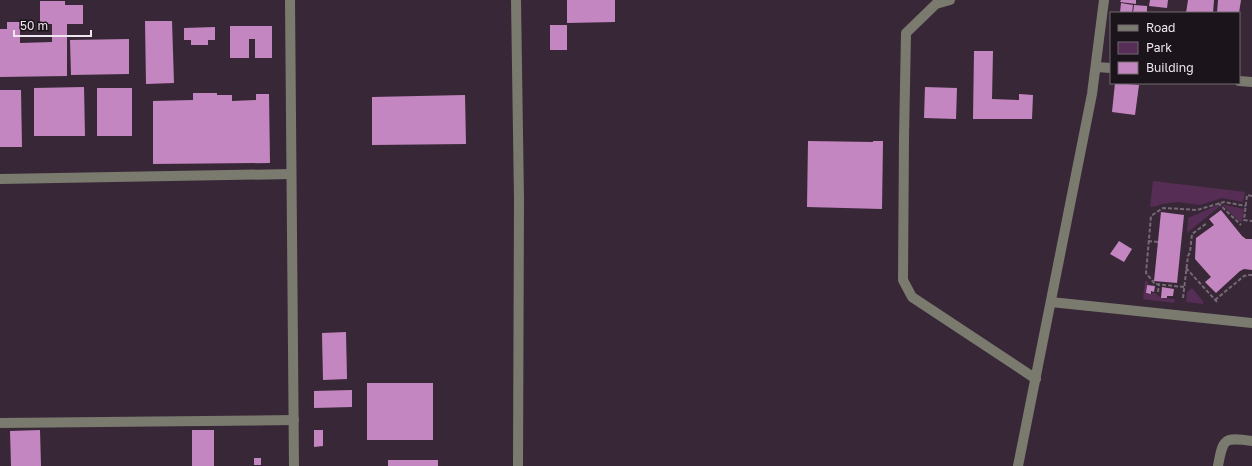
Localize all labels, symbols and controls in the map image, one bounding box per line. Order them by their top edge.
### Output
scale bar [14,12,91,38]
legend [1110,12,1240,84]
text: 50 m [20,18,48,33]
text: Road [1146,20,1175,35]
text: Park [1146,40,1172,55]
text: Building [1146,60,1194,75]

